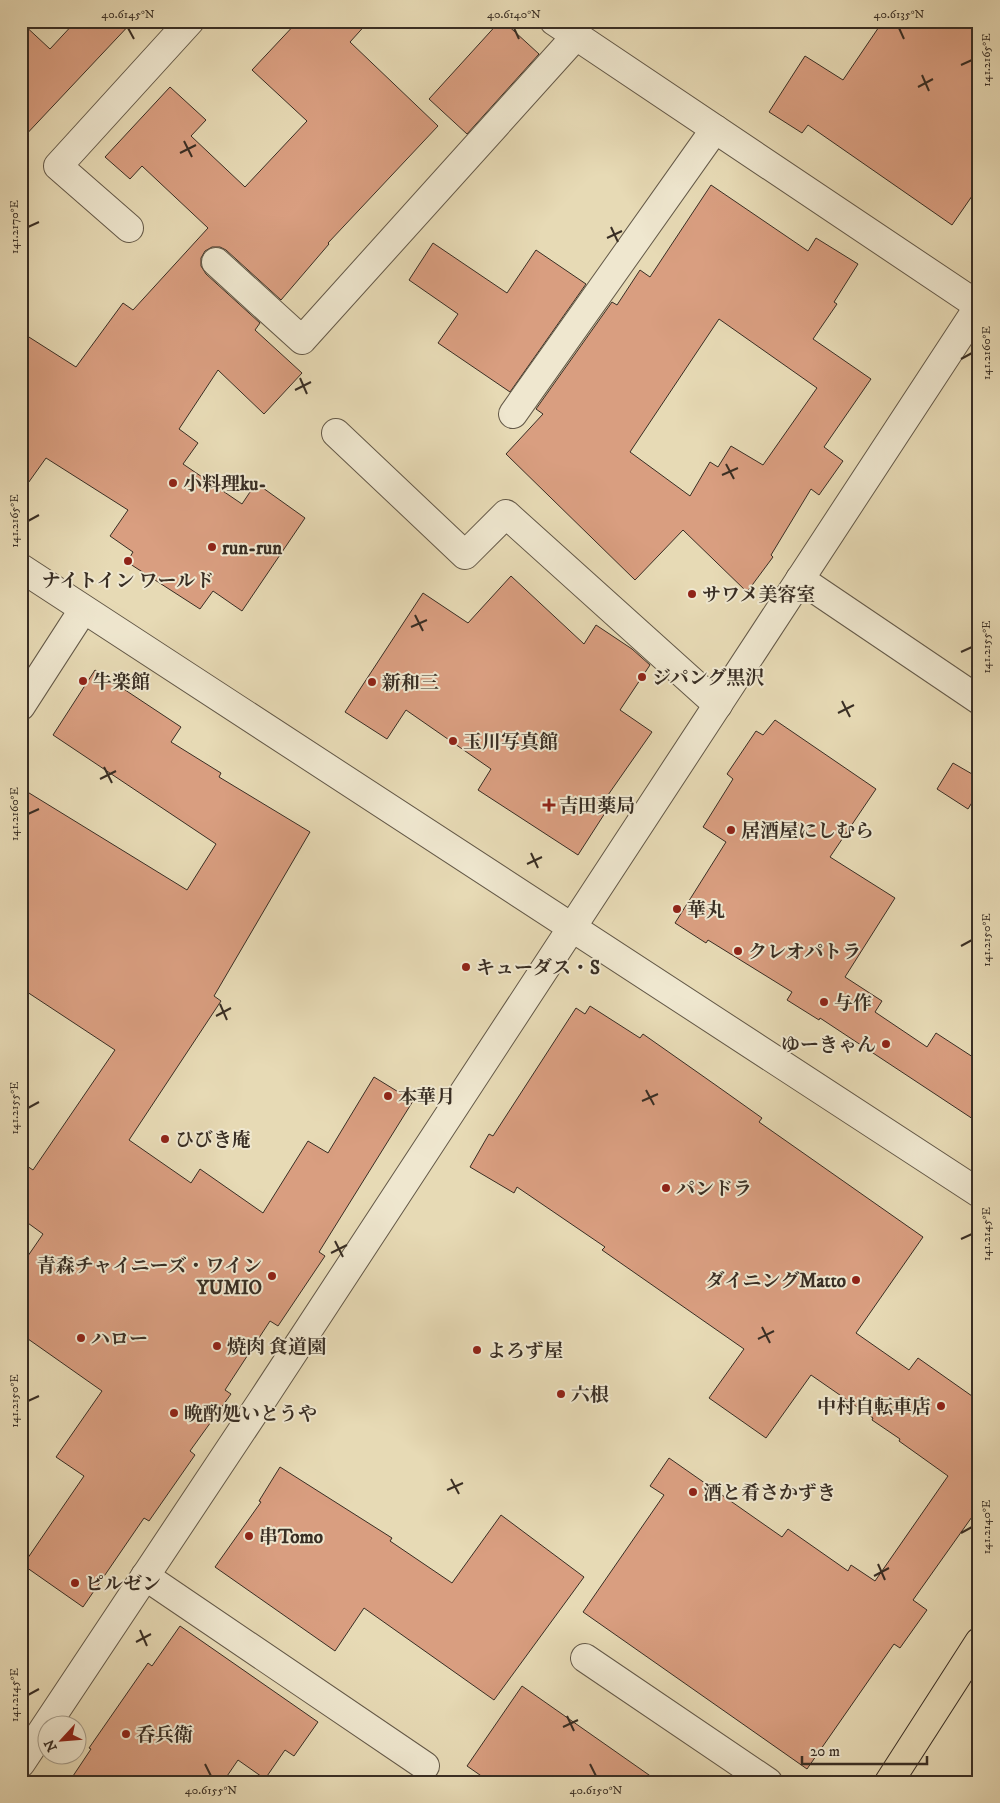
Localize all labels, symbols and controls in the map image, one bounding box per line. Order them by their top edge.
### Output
text: 40.6145°N [101,7,155,22]
text: 40.6140°N [487,7,541,22]
text: 40.6135°N [874,7,925,22]
text: 141.2165°E [979,33,994,87]
text: 141.2170°E [7,200,22,254]
text: 141.2160°E [979,326,994,380]
place label: 小料理ku- [183,473,266,496]
marker: 小料理ku- [167,477,179,489]
text: 141.2165°E [7,494,22,548]
place label: run-run [222,537,283,560]
marker: run-run [206,541,218,553]
marker: ナイトイン ワールド [122,555,134,567]
place label: ナイトイン ワールド [42,570,214,593]
place label: サワメ美容室 [702,584,815,607]
marker: サワメ美容室 [686,588,698,600]
text: 141.2155°E [979,620,994,674]
place label: ジパング黒沢 [652,667,764,690]
place label: 牛楽館 [93,671,150,694]
marker: ジパング黒沢 [636,671,648,683]
place label: 新和三 [382,672,439,695]
marker: 牛楽館 [77,675,89,687]
marker: 新和三 [366,676,378,688]
place label: 玉川写真館 [463,731,558,754]
marker: 玉川写真館 [447,735,459,747]
text: 141.2160°E [7,787,22,841]
place label: 吉田薬局 [559,795,635,818]
marker: 吉田薬局 [543,799,555,811]
place label: 居酒屋にしむら [741,820,874,843]
marker: 居酒屋にしむら [725,824,737,836]
place label: 華丸 [687,899,725,922]
marker: 華丸 [671,903,683,915]
text: 141.2150°E [979,913,994,967]
place label: クレオパトラ [748,941,861,964]
marker: クレオパトラ [732,945,744,957]
place label: キューダス・S [476,957,600,980]
marker: キューダス・S [460,961,472,973]
place label: 与作 [834,992,872,1015]
marker: 与作 [818,996,830,1008]
place label: ゆーきゃん [781,1034,876,1057]
marker: ゆーきゃん [880,1038,892,1050]
text: 141.2155°E [7,1081,22,1135]
place label: 本華月 [398,1086,455,1109]
marker: 本華月 [382,1090,394,1102]
place label: ひびき庵 [175,1129,251,1152]
marker: ひびき庵 [159,1133,171,1145]
place label: パンドラ [676,1178,752,1201]
marker: パンドラ [660,1182,672,1194]
text: 141.2145°E [979,1207,994,1261]
place label: 青森チャイニーズ・ワイン YUMIO [37,1255,262,1300]
marker: 青森チャイニーズ・ワイン YUMIO [266,1270,278,1282]
place label: ダイニングMatto [706,1270,846,1293]
marker: ダイニングMatto [850,1274,862,1286]
place label: ハロー [91,1328,148,1351]
marker: ハロー [75,1332,87,1344]
place label: 焼肉 食道園 [227,1336,326,1359]
marker: 焼肉 食道園 [211,1340,223,1352]
place label: よろず屋 [487,1340,563,1363]
marker: よろず屋 [471,1344,483,1356]
text: 141.2150°E [7,1374,22,1428]
place label: 六根 [571,1384,609,1407]
marker: 六根 [555,1388,567,1400]
place label: 中村自転車店 [817,1396,931,1419]
marker: 中村自転車店 [935,1400,947,1412]
place label: 晩酌処いとうや [184,1403,317,1426]
marker: 晩酌処いとうや [168,1407,180,1419]
place label: 酒と肴さかずき [703,1482,836,1505]
marker: 酒と肴さかずき [687,1486,699,1498]
text: 141.2140°E [979,1499,994,1554]
place label: 串Tomo [259,1526,323,1549]
marker: 串Tomo [243,1530,255,1542]
place label: ピルゼン [85,1573,161,1596]
marker: ピルゼン [69,1577,81,1589]
text: 141.2145°E [7,1668,22,1722]
north arrow [38,1716,88,1766]
place label: 呑兵衛 [136,1724,193,1747]
marker: 呑兵衛 [120,1728,132,1740]
scale bar [802,1733,928,1765]
text: N [40,1736,62,1754]
text: 20 m [810,1742,840,1761]
text: 40.6155°N [185,1783,237,1798]
text: 40.6150°N [570,1783,623,1798]

